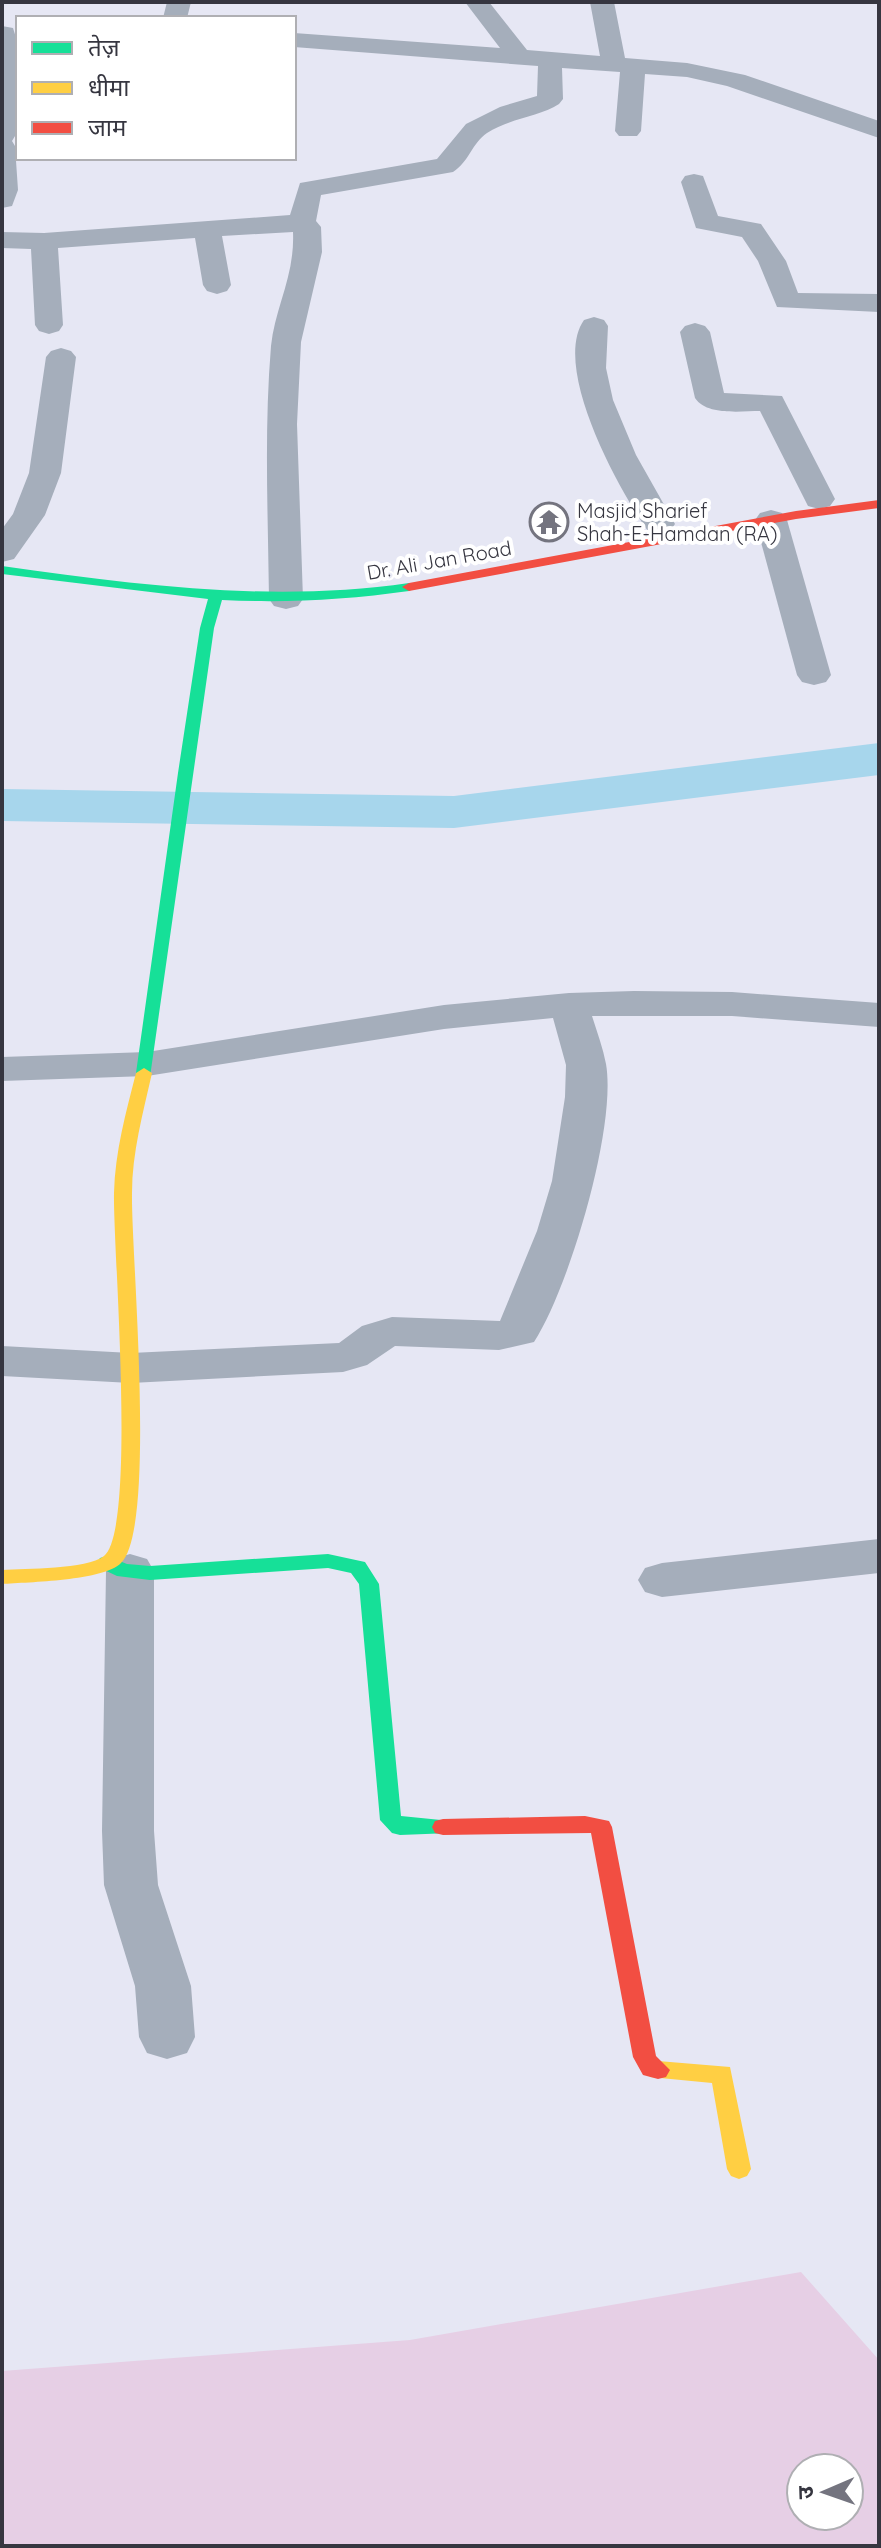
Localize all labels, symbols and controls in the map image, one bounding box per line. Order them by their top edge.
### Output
legend [16,16,296,160]
text: तेज़ [88,32,121,62]
text: धीमा [88,72,130,102]
text: जाम [88,112,127,142]
place label: Masjid Sharief Shah-E-Hamdan (RA) [577,498,777,546]
temple icon: Masjid Sharief Shah-E-Hamdan (RA) [528,501,570,543]
street label: Dr. Ali Jan Road [365,535,513,585]
north arrow [785,2452,865,2532]
text: उ [791,2485,819,2500]

